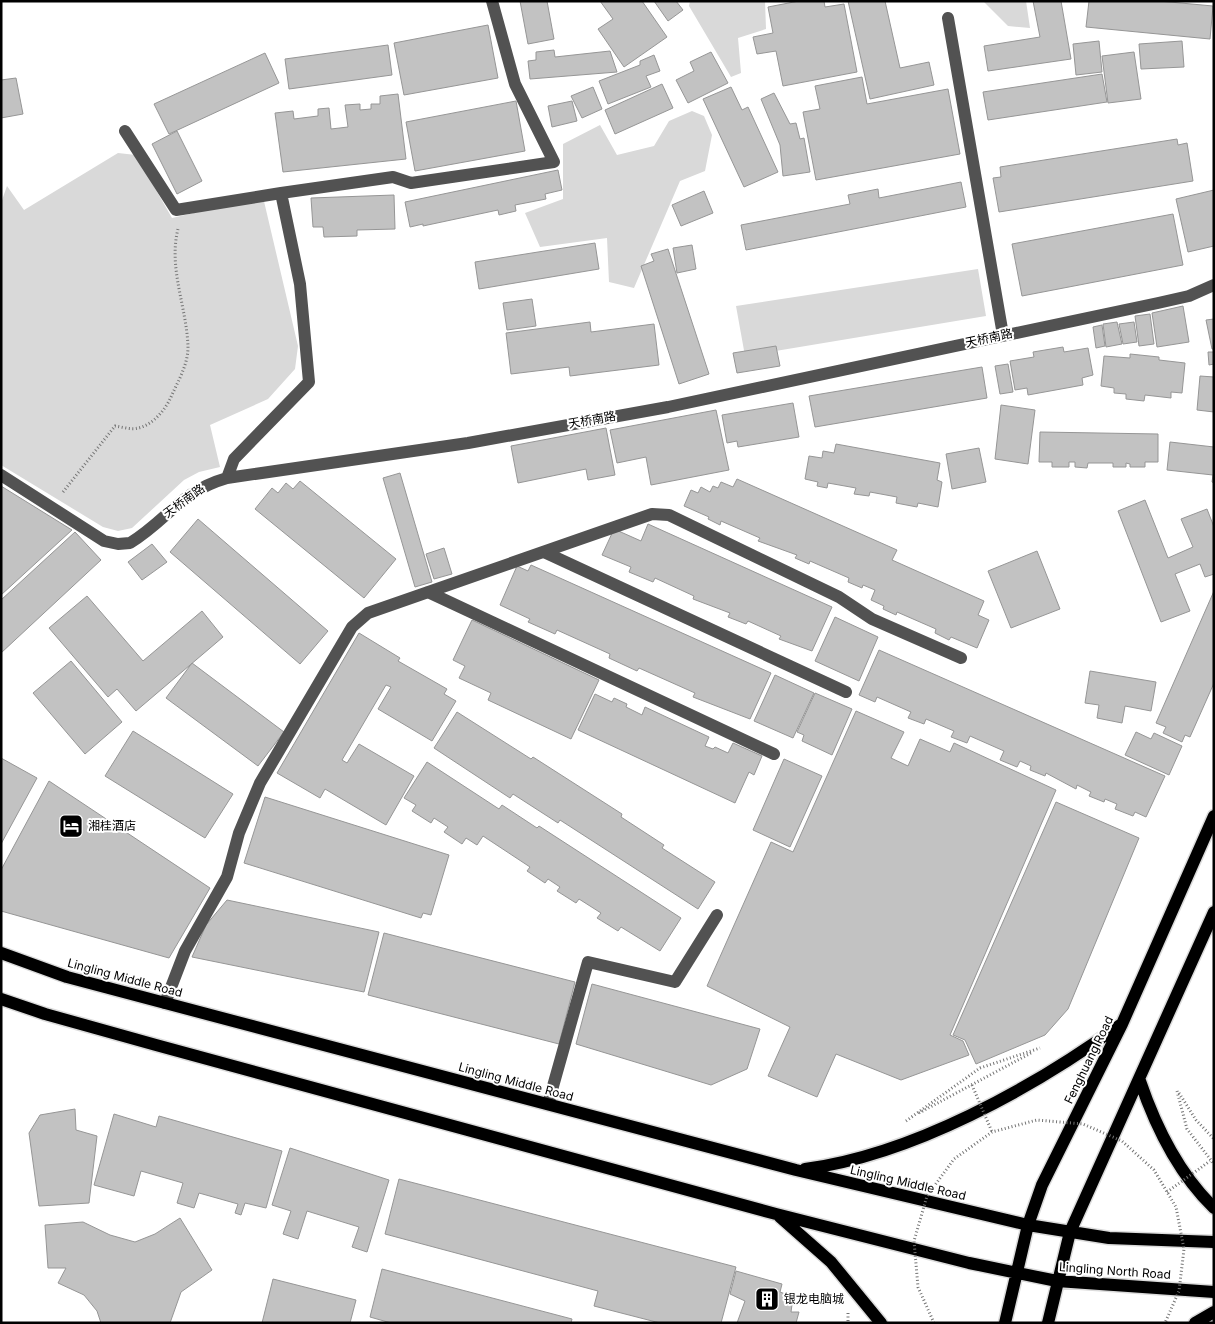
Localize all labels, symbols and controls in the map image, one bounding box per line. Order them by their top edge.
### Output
street label: 天桥南路 [964,325,1014,350]
street label: 天桥南路 [567,408,617,431]
street label: 天桥南路 [160,480,208,521]
hotel icon: 湘桂酒店 [58,813,84,839]
place label: 湘桂酒店 [88,818,136,833]
street label: Lingling Middle Road [66,955,184,1000]
street label: Fenghuang Road [1061,1013,1116,1106]
street label: Lingling Middle Road [457,1059,575,1104]
street label: Lingling Middle Road [849,1162,968,1203]
street label: Lingling North Road [1059,1259,1171,1282]
building icon: 银龙电脑城 [754,1286,780,1312]
place label: 银龙电脑城 [784,1291,844,1306]

